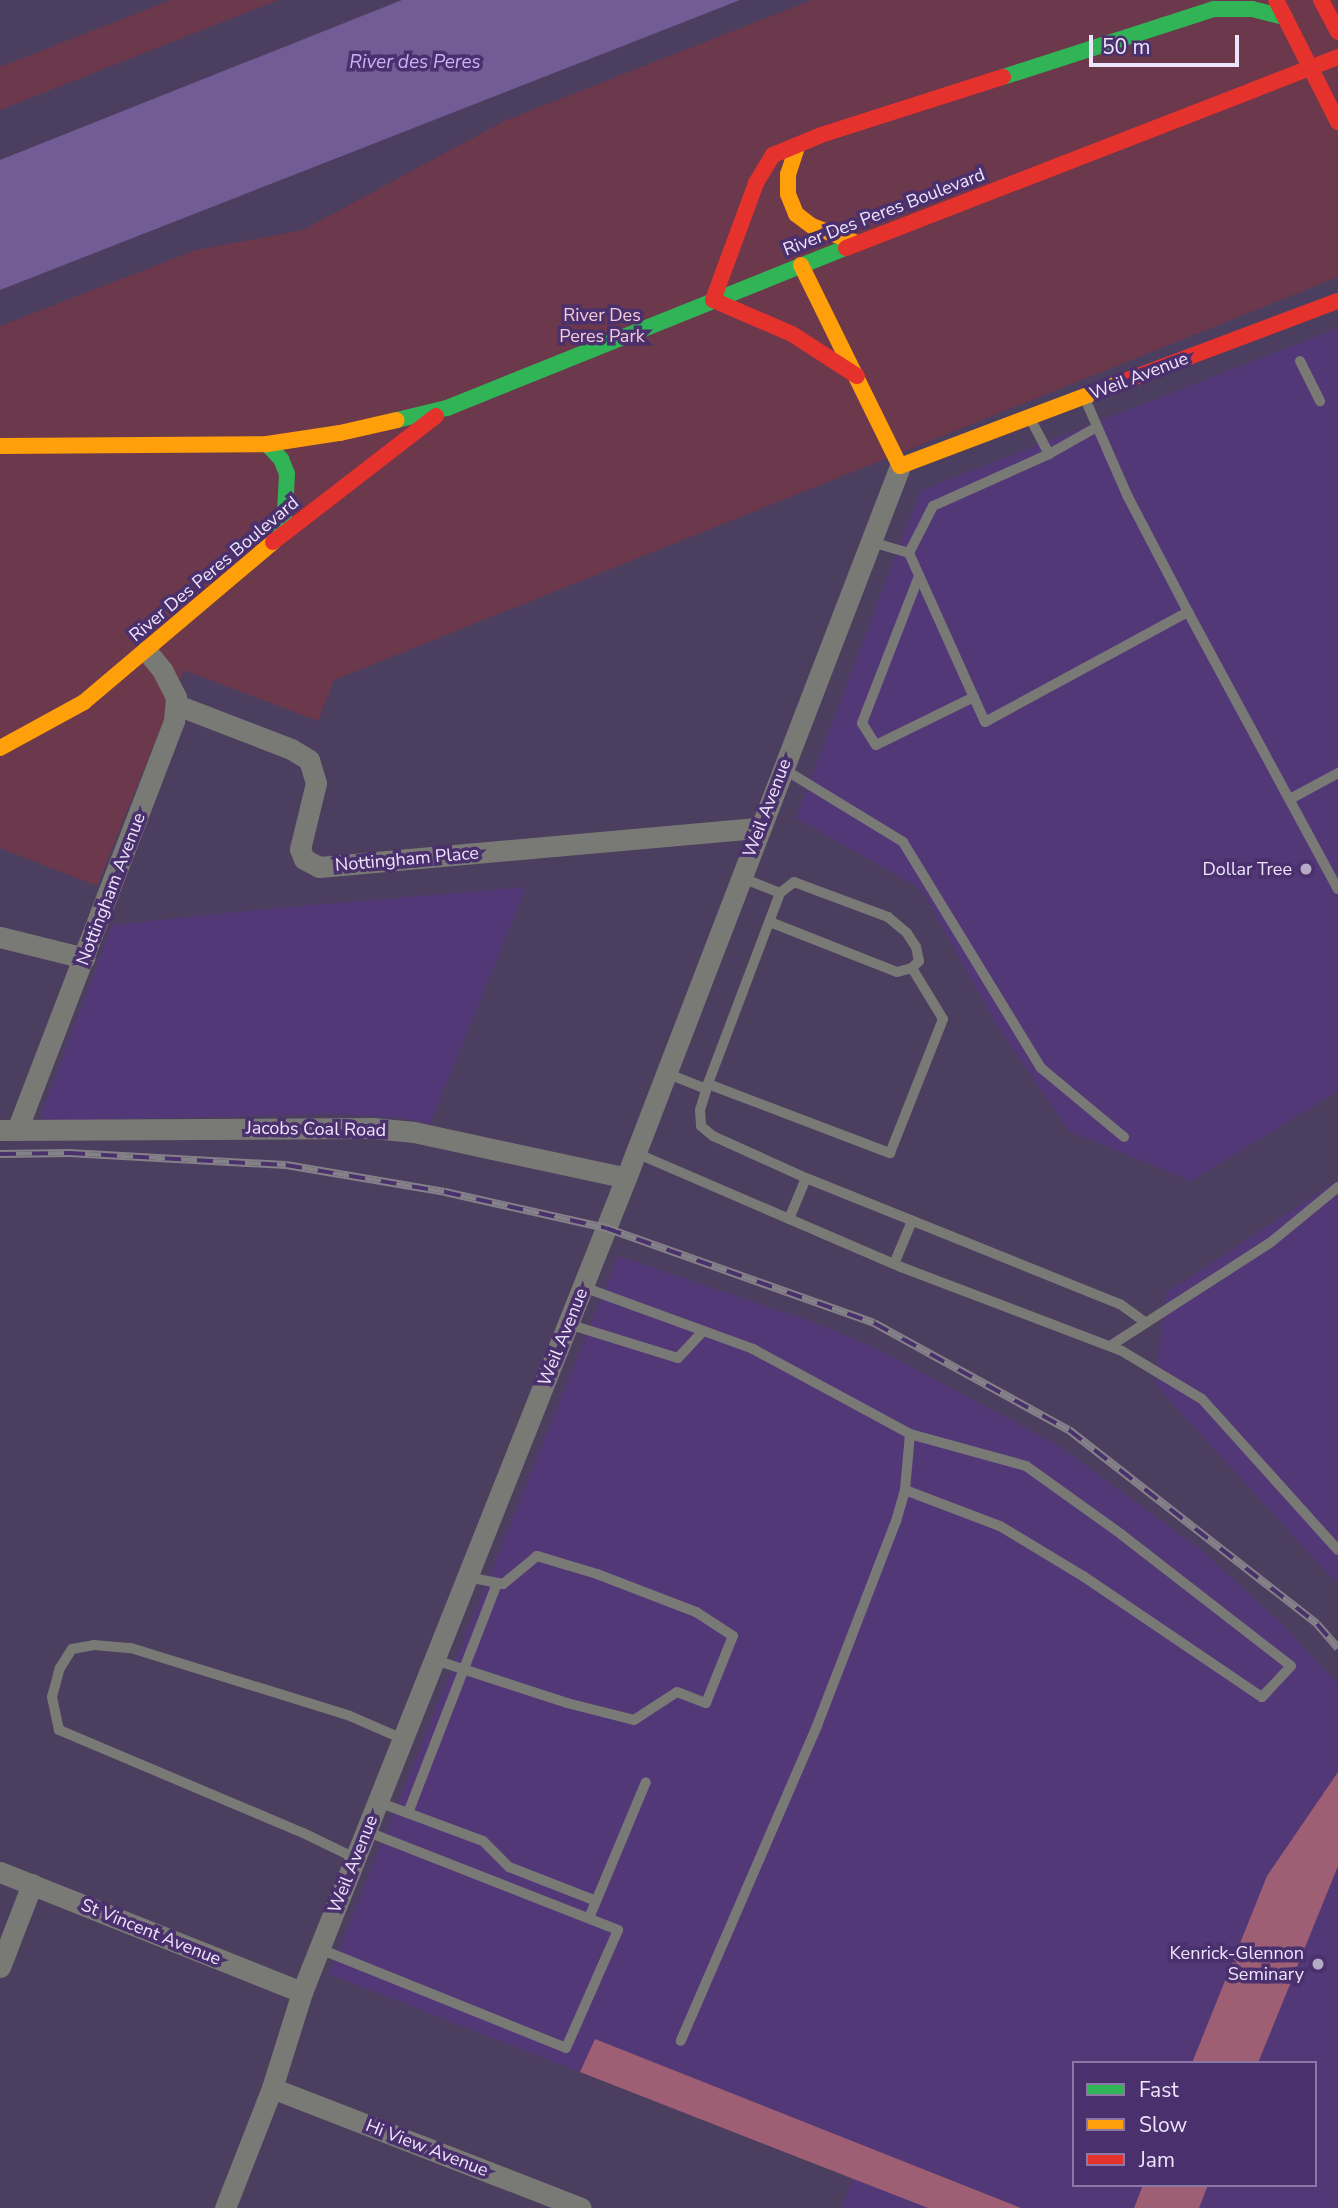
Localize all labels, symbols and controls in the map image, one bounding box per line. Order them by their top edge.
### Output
scale bar [1093,21,1244,65]
text: 50 m [1102,33,1151,61]
water label: River des Peres [349,52,481,74]
street label: River Des Peres Boulevard [780,164,988,260]
park label: River Des Peres Park [559,305,645,348]
street label: Weil Avenue [1087,347,1191,405]
street label: River Des Peres Boulevard [125,492,303,646]
street label: Weil Avenue [738,756,796,860]
street label: Nottingham Avenue [72,810,150,968]
street label: Nottingham Place [334,842,480,876]
place label: Dollar Tree [1202,858,1292,880]
marker: Dollar Tree [1298,861,1314,877]
street label: Jacobs Coal Road [246,1117,386,1141]
street label: Weil Avenue [534,1285,592,1389]
street label: Weil Avenue [324,1812,382,1916]
street label: St Vincent Avenue [78,1894,224,1970]
place label: Kenrick-Glennon Seminary [1170,1943,1304,1986]
marker: Kenrick-Glennon Seminary [1310,1956,1326,1972]
legend [1072,2061,1317,2187]
text: Fast [1139,2076,1179,2104]
text: Slow [1139,2111,1187,2139]
street label: Hi View Avenue [363,2115,491,2181]
text: Jam [1139,2146,1175,2174]

